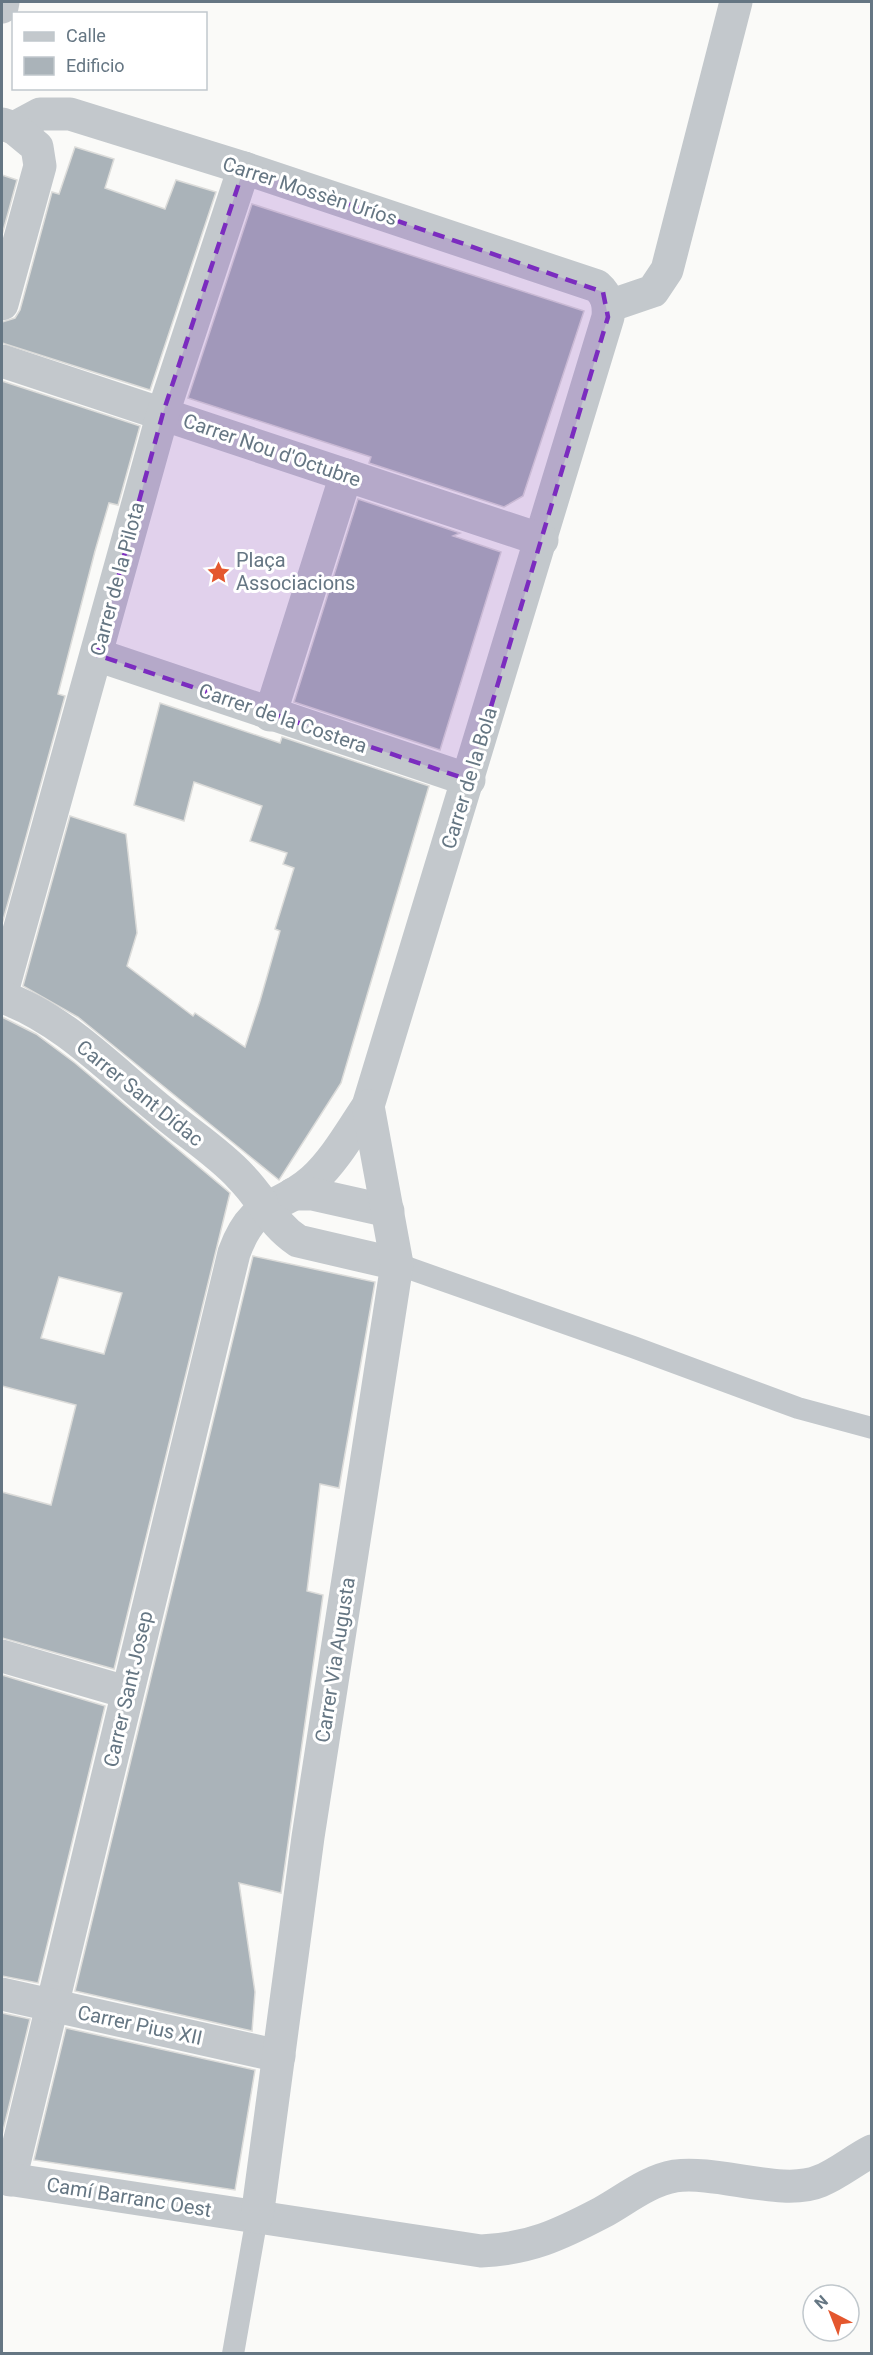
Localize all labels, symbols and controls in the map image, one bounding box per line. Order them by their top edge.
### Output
legend [12,12,207,90]
text: Calle [66,25,106,46]
text: Edificio [66,55,125,76]
street label: Carrer Mossèn Uríos [220,151,400,231]
street label: Carrer Nou d'Octubre [180,408,364,492]
street label: Carrer de la Pilota [85,499,149,659]
place label: Plaça Associacions [236,548,355,595]
place icon: Plaça Associacions [205,559,231,585]
street label: Carrer de la Costera [196,678,370,758]
street label: Carrer de la Bola [436,704,502,852]
street label: Carrer Sant Dídac [72,1035,208,1151]
street label: Carrer Via Augusta [310,1576,360,1744]
street label: Carrer Sant Josep [98,1609,158,1769]
street label: Carrer Pius XII [75,2000,205,2050]
street label: Camí Barranc Oest [45,2172,213,2222]
north arrow [801,2283,861,2343]
text: N [811,2291,832,2313]

